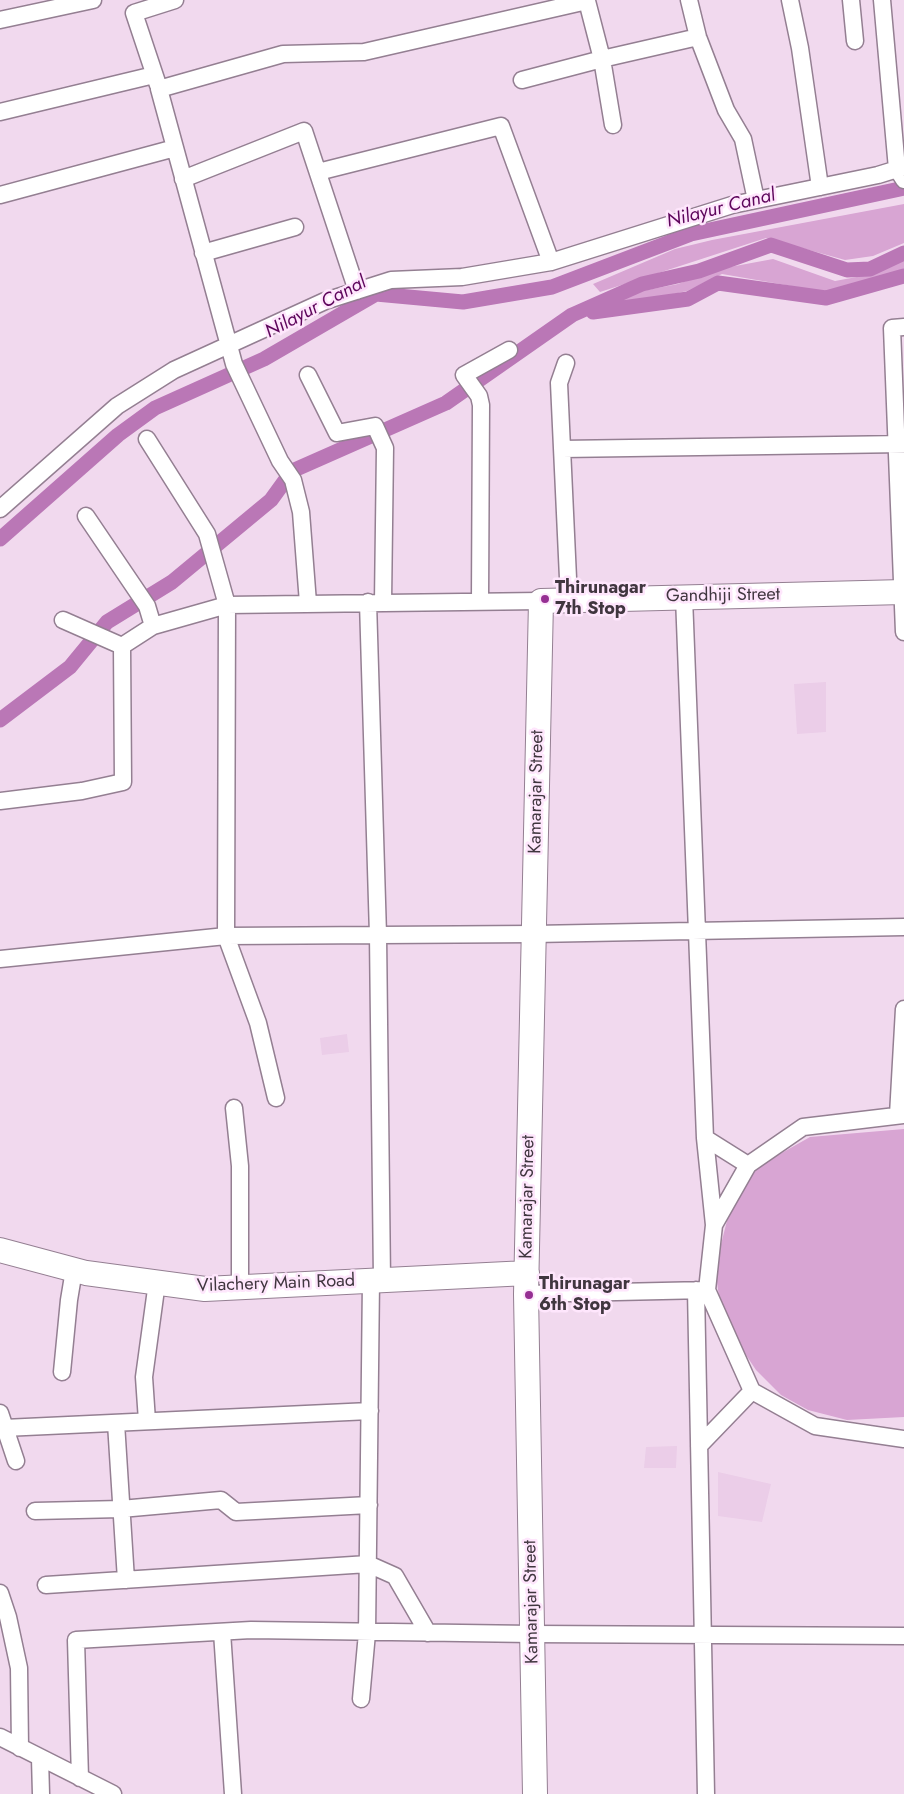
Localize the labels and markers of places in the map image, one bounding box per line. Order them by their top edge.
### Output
place label: Thirunagar 7th Stop [555,578,646,620]
marker: Thirunagar 7th Stop [539,593,551,605]
place label: Thirunagar 6th Stop [539,1274,630,1316]
marker: Thirunagar 6th Stop [523,1289,535,1301]

